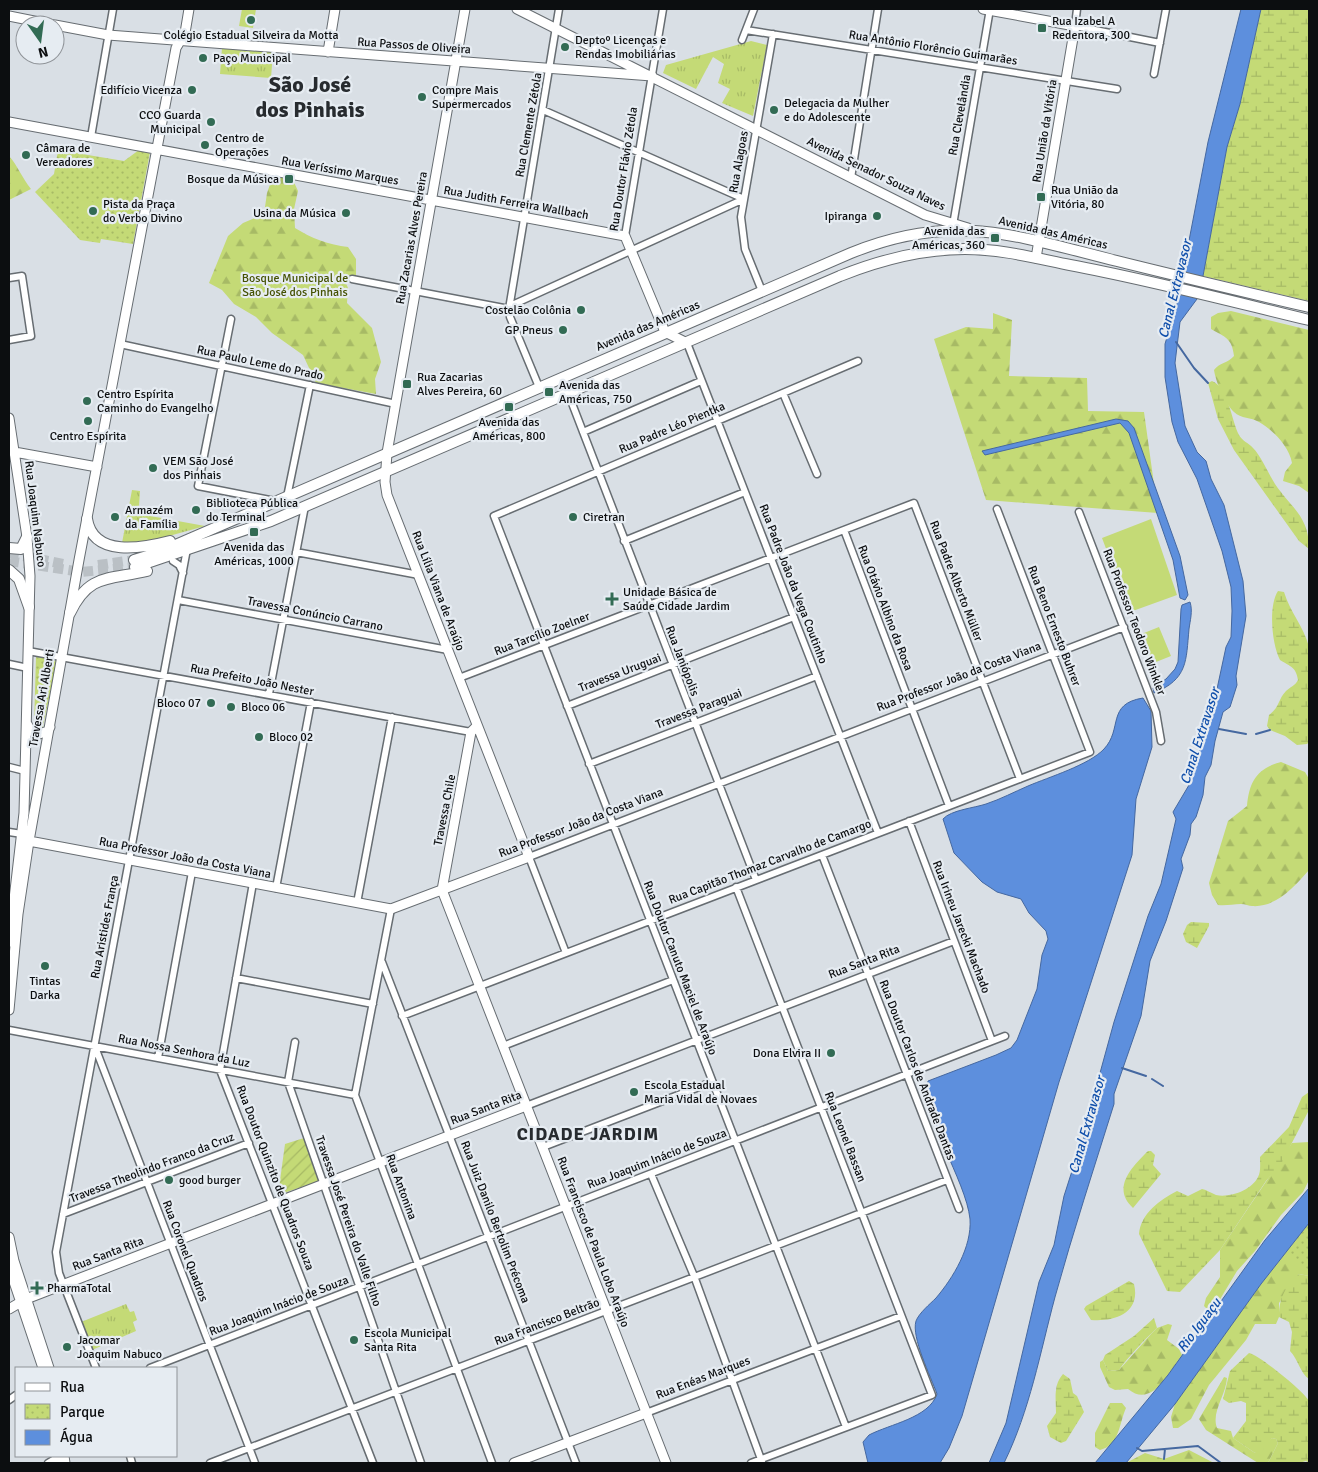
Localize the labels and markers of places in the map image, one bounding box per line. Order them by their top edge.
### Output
marker: Colégio Estadual Silveira da Motta [245,14,257,26]
place label: Rua Izabel A Redentora, 300 [1052,14,1130,43]
marker: Rua Izabel A Redentora, 300 [1036,22,1048,34]
place label: Colégio Estadual Silveira da Motta [163,28,339,43]
place label: Deptoº Licenças e Rendas Imobiliárias [575,33,676,62]
marker: Deptoº Licenças e Rendas Imobiliárias [559,41,571,53]
place label: Paço Municipal [213,51,292,66]
marker: Paço Municipal [197,52,209,64]
place label: Edifício Vicenza [100,83,182,98]
place label: Compre Mais Supermercados [432,83,511,112]
marker: Edifício Vicenza [186,84,198,96]
marker: Compre Mais Supermercados [416,91,428,103]
place label: Delegacia da Mulher e do Adolescente [784,96,890,125]
marker: Delegacia da Mulher e do Adolescente [768,104,780,116]
place label: CCO Guarda Municipal [139,108,201,137]
marker: CCO Guarda Municipal [205,116,217,128]
place label: Centro de Operações [215,131,269,160]
marker: Centro de Operações [199,139,211,151]
place label: Câmara de Vereadores [36,141,93,170]
marker: Câmara de Vereadores [20,149,32,161]
place label: Bosque da Música [187,172,279,187]
marker: Bosque da Música [283,173,295,185]
place label: Rua União da Vitória, 80 [1051,183,1118,212]
marker: Rua União da Vitória, 80 [1035,191,1047,203]
place label: Pista da Praça do Verbo Divino [103,197,182,226]
marker: Pista da Praça do Verbo Divino [87,205,99,217]
place label: Usina da Música [253,206,336,221]
marker: Usina da Música [340,207,352,219]
place label: Ipiranga [824,209,867,224]
marker: Ipiranga [871,210,883,222]
place label: Avenida das Américas, 360 [912,224,985,253]
marker: Avenida das Américas, 360 [989,232,1001,244]
place label: Costelão Colônia [485,303,571,318]
marker: Costelão Colônia [575,304,587,316]
place label: GP Pneus [505,323,553,338]
marker: GP Pneus [557,324,569,336]
place label: Rua Zacarias Alves Pereira, 60 [417,370,502,399]
marker: Rua Zacarias Alves Pereira, 60 [401,378,413,390]
place label: Avenida das Américas, 750 [559,378,632,407]
marker: Avenida das Américas, 750 [543,386,555,398]
place label: Centro Espírita Caminho do Evangelho [97,387,214,416]
marker: Centro Espírita Caminho do Evangelho [81,395,93,407]
marker: Avenida das Américas, 800 [503,401,515,413]
marker: Centro Espírita [82,415,94,427]
place label: Avenida das Américas, 800 [472,415,546,444]
place label: Centro Espírita [50,429,126,444]
place label: VEM São José dos Pinhais [163,454,233,483]
marker: VEM São José dos Pinhais [147,462,159,474]
place label: Biblioteca Pública do Terminal [206,496,298,525]
place label: Armazém da Família [125,503,178,532]
marker: Biblioteca Pública do Terminal [190,504,202,516]
place label: Ciretran [583,510,625,525]
marker: Armazém da Família [109,511,121,523]
marker: Ciretran [567,511,579,523]
marker: Avenida das Américas, 1000 [248,526,260,538]
place label: Avenida das Américas, 1000 [214,540,294,569]
place label: Unidade Básica de Saúde Cidade Jardim [623,585,730,614]
marker: Unidade Básica de Saúde Cidade Jardim [605,592,619,606]
place label: Bloco 07 [157,696,201,711]
marker: Bloco 07 [205,697,217,709]
place label: Bloco 06 [241,700,285,715]
marker: Bloco 06 [225,701,237,713]
place label: Bloco 02 [269,730,313,745]
marker: Bloco 02 [253,731,265,743]
marker: Tintas Darka [39,960,51,972]
place label: Tintas Darka [29,974,61,1003]
place label: Dona Elvira II [753,1046,821,1061]
marker: Dona Elvira II [825,1047,837,1059]
place label: Escola Estadual Maria Vidal de Novaes [644,1078,757,1107]
marker: Escola Estadual Maria Vidal de Novaes [628,1086,640,1098]
place label: good burger [179,1173,241,1188]
marker: good burger [163,1174,175,1186]
place label: PharmaTotal [47,1281,112,1296]
marker: PharmaTotal [31,1282,43,1294]
place label: Escola Municipal Santa Rita [364,1326,452,1355]
place label: Jacomar Joaquim Nabuco [77,1333,162,1362]
marker: Escola Municipal Santa Rita [348,1334,360,1346]
marker: Jacomar Joaquim Nabuco [61,1341,73,1353]

